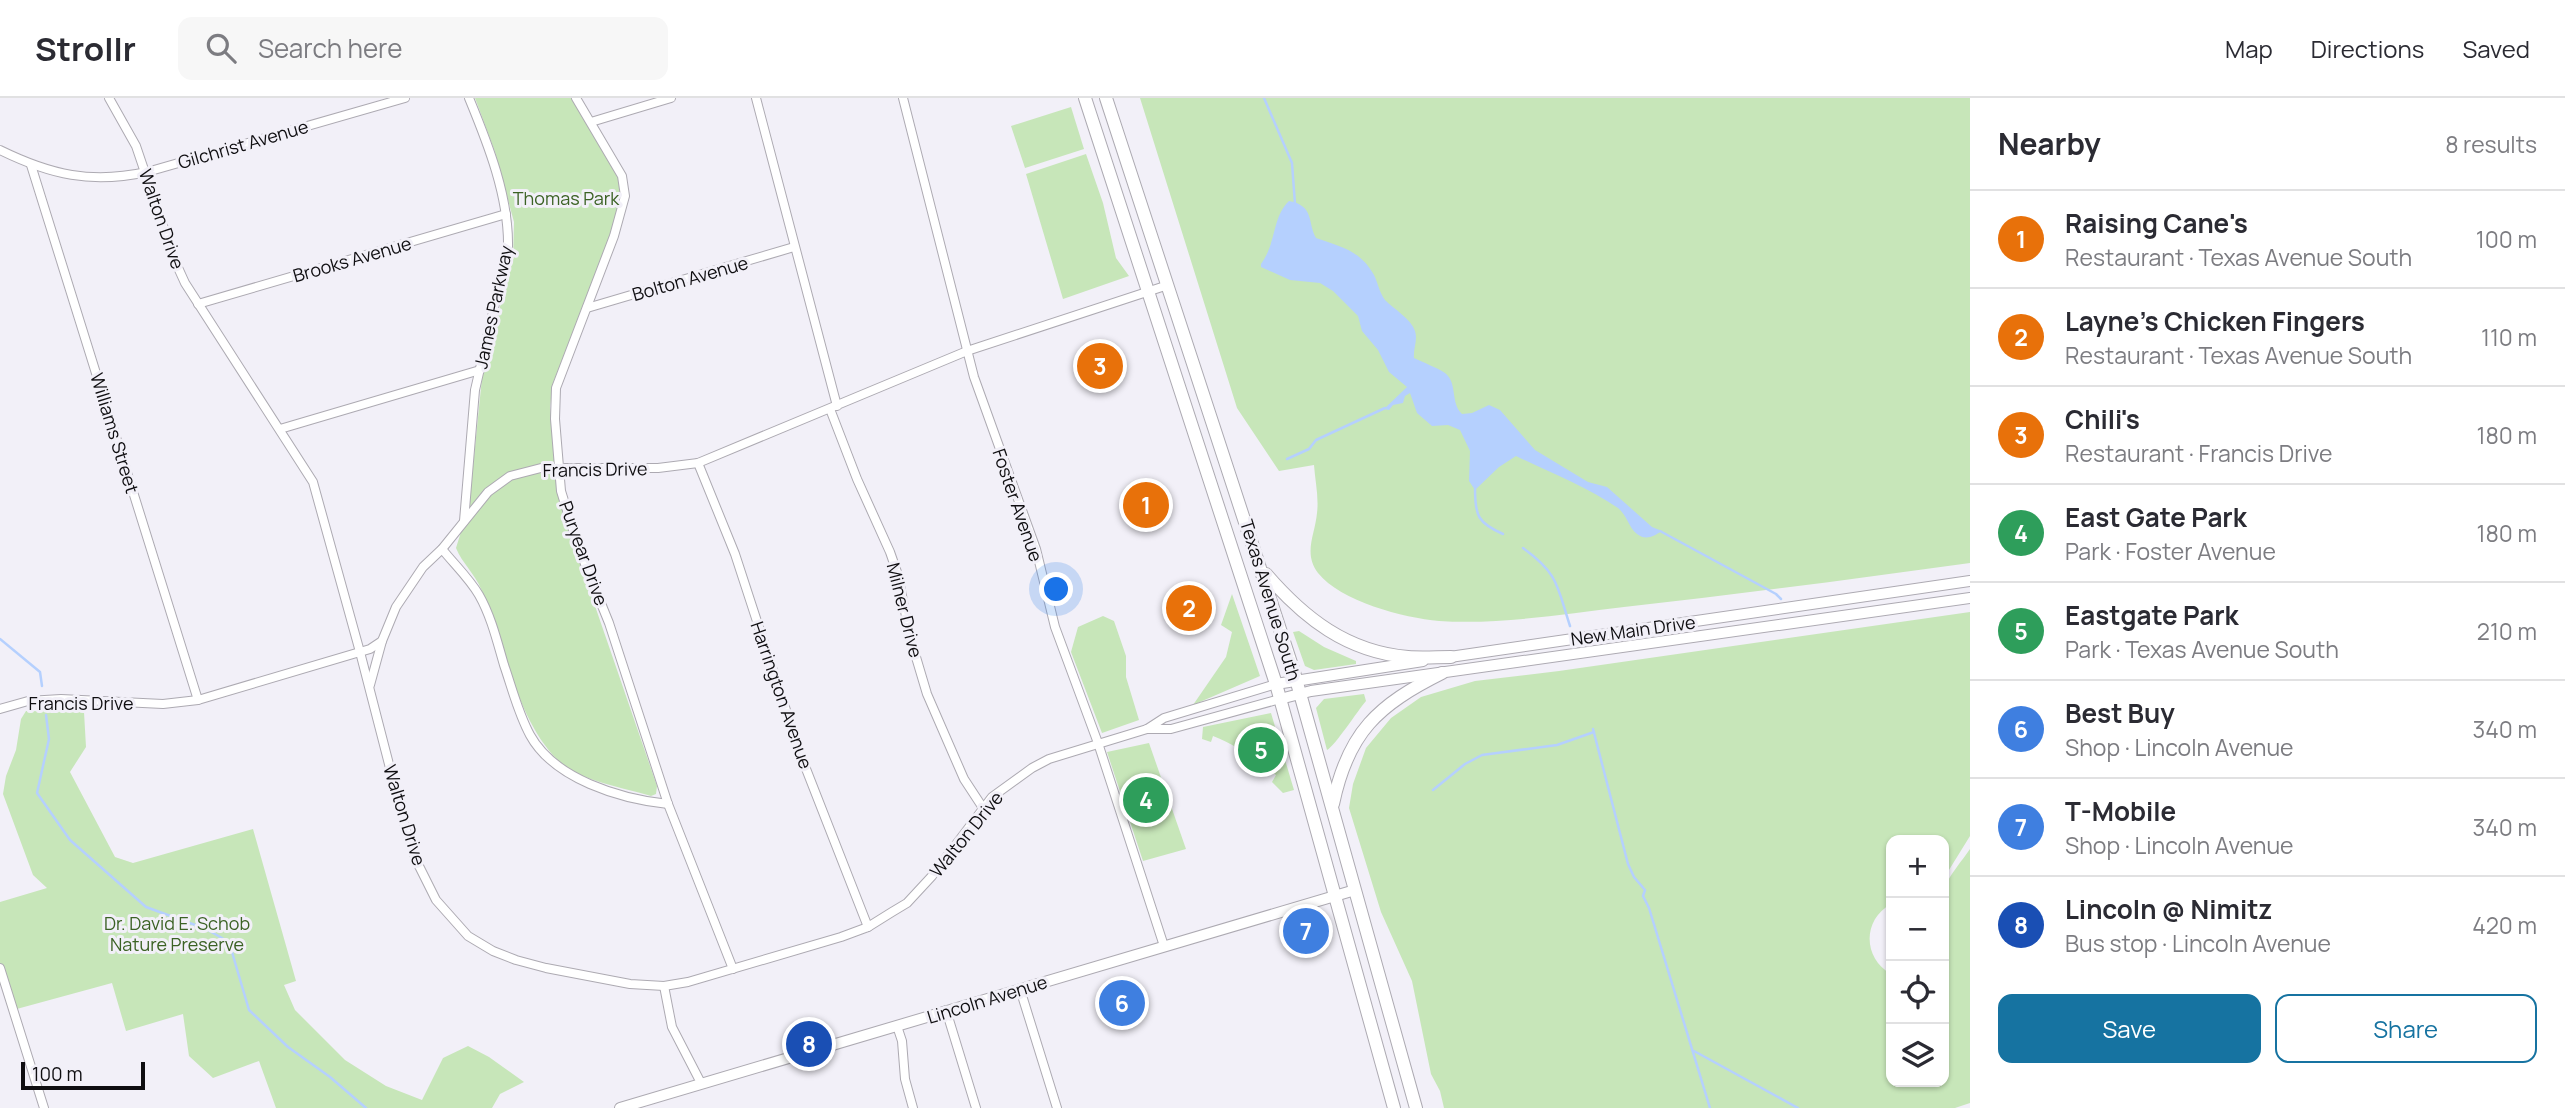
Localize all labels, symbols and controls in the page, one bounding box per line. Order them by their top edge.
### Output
search box [178,17,668,80]
text: Strollr [35,26,136,71]
icon: search [202,29,240,67]
text: Search here [258,30,402,66]
text: Map [2225,32,2273,65]
text: Directions [2311,32,2424,65]
text: Saved [2462,32,2530,65]
street label: Gilchrist Avenue [175,114,311,174]
text: Nearby [1998,123,2101,164]
text: 8 results [2445,128,2537,160]
street label: Walton Drive [134,166,190,272]
park label: Thomas Park [513,186,620,210]
text: Raising Cane's [2065,205,2248,241]
text: 1 [2016,223,2026,255]
text: 100 m [2476,223,2537,255]
street label: Brooks Avenue [290,231,414,287]
text: Restaurant · Texas Avenue South [2065,241,2412,273]
street label: James Parkway [468,243,518,371]
street label: Bolton Avenue [629,250,751,306]
text: Layne's Chicken Fingers [2065,303,2365,339]
text: 2 [2014,321,2028,353]
text: 110 m [2481,321,2537,353]
text: Restaurant · Texas Avenue South [2065,339,2412,371]
pin: 3 [1077,340,1123,392]
street label: Williams Street [85,370,145,496]
text: Chili's [2065,401,2140,437]
text: 3 [2014,419,2028,451]
text: 180 m [2477,419,2537,451]
text: Restaurant · Francis Drive [2065,437,2333,469]
street label: Foster Avenue [987,445,1049,565]
street label: Francis Drive [542,456,648,482]
pin: 1 [1123,479,1169,531]
street label: Puryear Drive [554,497,614,609]
text: East Gate Park [2065,499,2247,535]
street label: Texas Avenue South [1235,517,1307,683]
text: 4 [2014,517,2028,549]
text: 180 m [2477,517,2537,549]
text: Park · Foster Avenue [2065,535,2276,567]
street label: Milner Drive [882,560,928,660]
your location [1039,572,1073,606]
pin: 2 [1166,582,1212,634]
text: Eastgate Park [2065,597,2239,633]
street label: New Main Drive [1569,609,1697,651]
text: 5 [2014,615,2028,647]
text: 210 m [2477,615,2537,647]
street label: Harrington Avenue [746,618,818,772]
text: Park · Texas Avenue South [2065,633,2339,665]
street label: Francis Drive [29,691,133,715]
text: Best Buy [2065,695,2175,731]
text: 6 [2014,713,2028,745]
text: 340 m [2473,713,2537,745]
pin: 5 [1238,724,1284,776]
text: Shop · Lincoln Avenue [2065,731,2294,763]
street label: Walton Drive [378,762,432,868]
pin: 4 [1123,774,1169,826]
street label: Walton Drive [924,786,1008,882]
text: T-Mobile [2065,793,2176,829]
text: 7 [2015,811,2027,843]
text: 340 m [2473,811,2537,843]
text: Shop · Lincoln Avenue [2065,829,2294,861]
map controls [1886,835,1949,1087]
button: + [1886,835,1949,898]
text: Lincoln @ Nimitz [2065,891,2272,927]
button: − [1886,898,1949,961]
pin: 7 [1283,905,1329,957]
text: 8 [2014,909,2028,941]
text: 420 m [2472,909,2537,941]
park label: Dr. David E. Schob Nature Preserve [104,911,250,956]
text: Bus stop · Lincoln Avenue [2065,927,2331,959]
button: locate [1886,961,1949,1024]
street label: Lincoln Avenue [924,969,1050,1029]
pin: 6 [1099,977,1145,1029]
button: Save [1998,994,2261,1063]
button: Share [2275,994,2537,1063]
pin: 8 [786,1018,832,1070]
button: layers [1886,1024,1949,1087]
scale bar [21,1059,145,1091]
text: 100 m [32,1061,83,1087]

